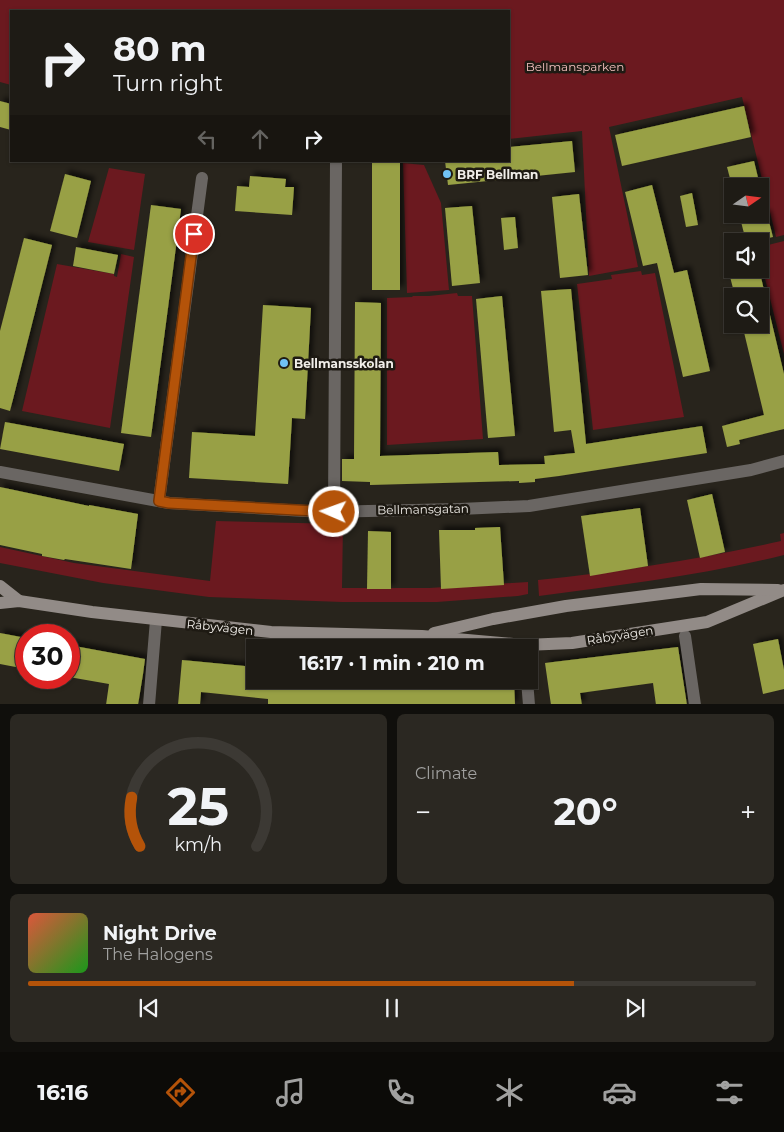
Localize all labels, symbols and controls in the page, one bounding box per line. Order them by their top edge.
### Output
text: 80 m [113,27,207,70]
icon: right [30,30,95,95]
park label: Bellmansparken [526,59,624,74]
text: Turn right [113,70,223,97]
icon: left [193,125,221,153]
icon: ahead [246,125,274,153]
icon: right [299,125,327,153]
place label: BRF Bellman [457,167,538,182]
marker: BRF Bellman [441,168,453,180]
north arrow [724,178,769,222]
map controls [724,178,769,333]
pin [173,213,215,255]
icon: arrive [180,220,208,248]
button: sound [724,233,769,278]
button: search [724,288,769,333]
place label: Bellmansskolan [294,356,394,371]
marker: Bellmansskolan [278,357,290,369]
position arrow [307,485,359,537]
street label: Bellmansgatan [377,501,469,517]
street label: Råbyvägen [186,616,254,638]
street label: Råbyvägen [586,622,654,648]
speed limit sign: 30 [15,624,80,689]
text: 16:17 · 1 min · 210 m [299,652,485,675]
text: Climate [415,764,477,783]
text: 25 [168,775,229,838]
text: 20° [553,788,618,835]
text: − [415,795,431,829]
text: + [740,795,756,829]
text: km/h [175,834,222,855]
text: Night Drive [103,922,217,945]
text: The Halogens [103,945,213,964]
icon: previous [135,994,163,1022]
icon: pause [378,994,406,1022]
icon: next [621,994,649,1022]
icon: directions [163,1075,198,1110]
icon: music [273,1075,308,1110]
icon: phone [383,1075,418,1110]
icon: climate [492,1075,527,1110]
icon: car [602,1075,637,1110]
icon: filters [712,1075,747,1110]
text: 16:16 [37,1079,88,1106]

